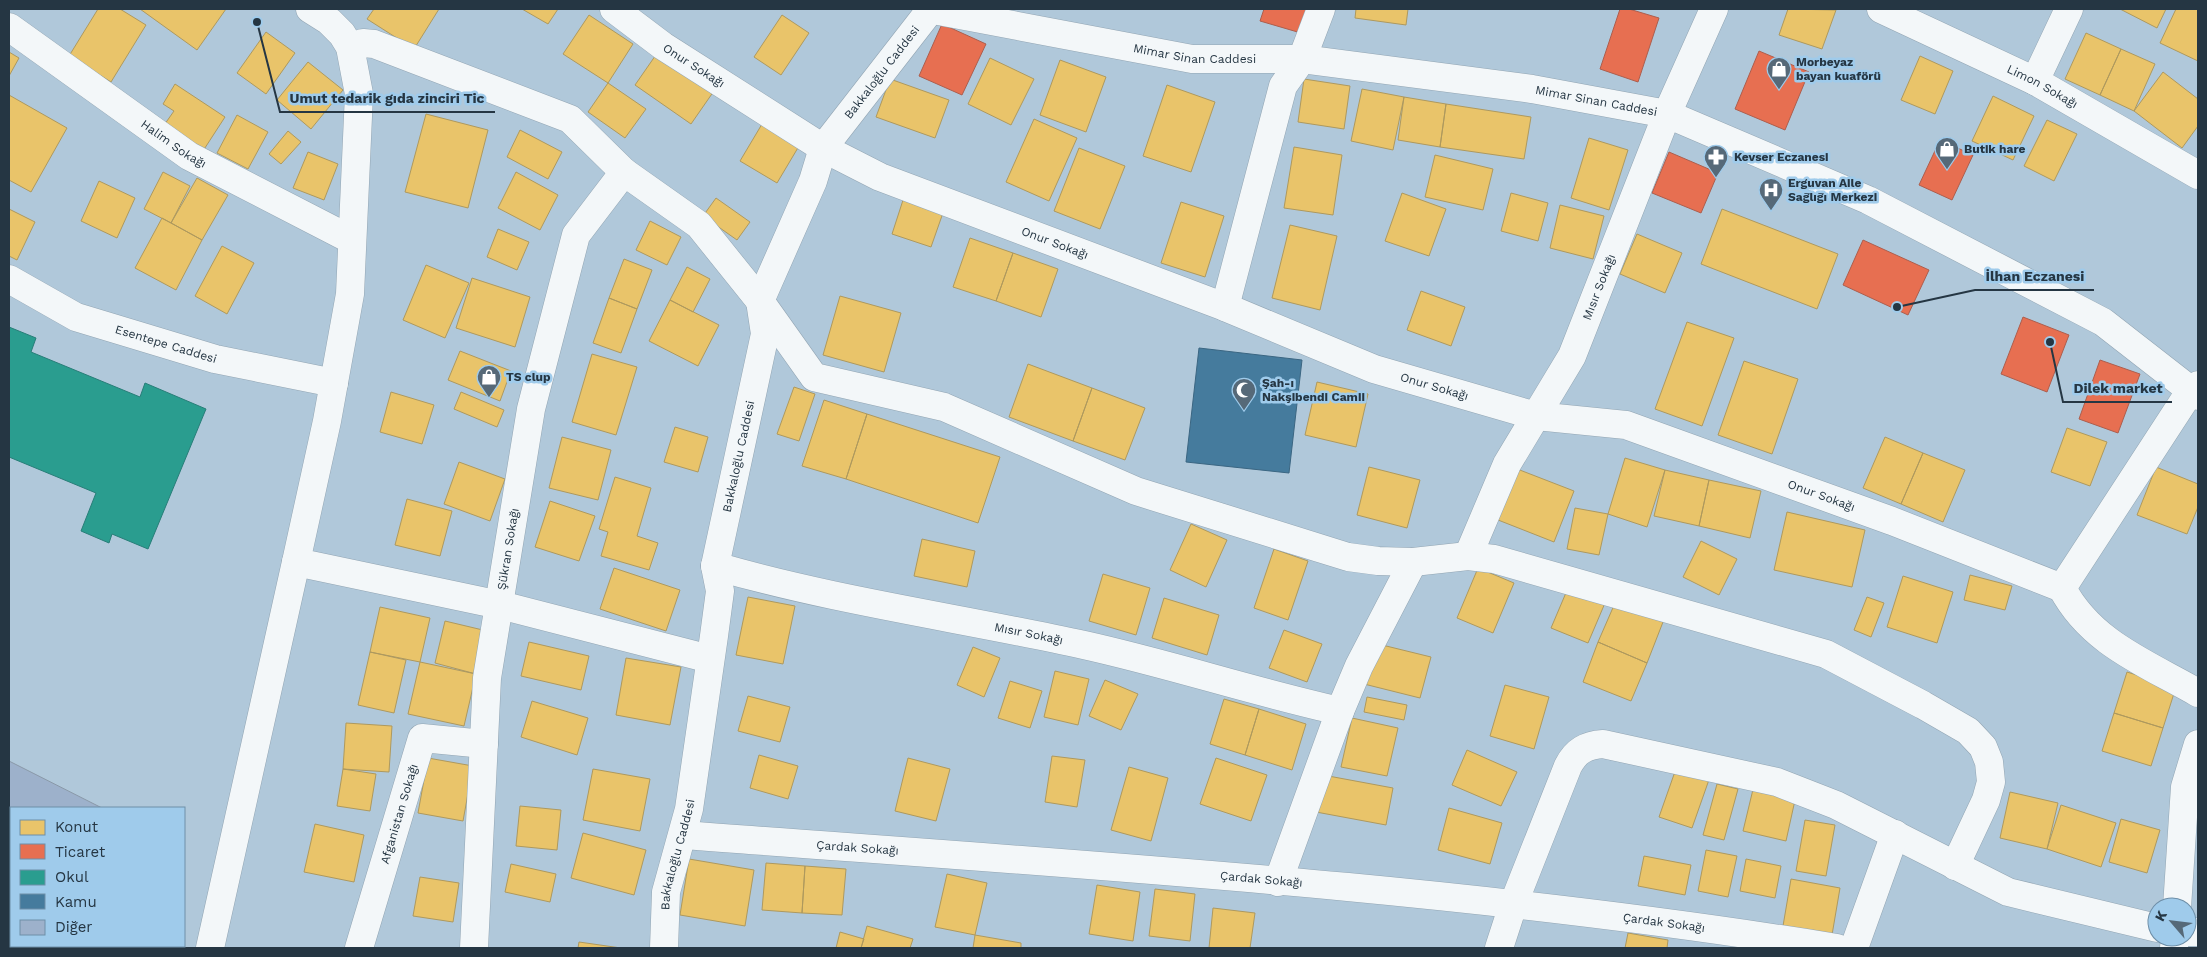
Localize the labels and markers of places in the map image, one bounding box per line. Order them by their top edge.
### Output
place label: Morbeyaz bayan kuaförü [1796,55,1881,83]
shop icon: Morbeyaz bayan kuaförü [1766,56,1792,90]
callout: Umut tedarik gıda zinciri Tic [280,83,495,112]
shop icon: Butik hare [1934,136,1960,170]
place label: Butik hare [1964,142,2026,156]
pharmacy icon: Kevser Eczanesi [1703,144,1729,178]
place label: Kevser Eczanesi [1734,150,1829,164]
place label: Erguvan Aile Sağlığı Merkezi [1788,176,1877,204]
hospital icon: Erguvan Aile Sağlığı Merkezi [1758,177,1784,211]
callout: İlhan Eczanesi [1975,261,2094,290]
shop icon: TS clup [476,364,502,398]
place label: TS clup [506,370,551,384]
callout: Dilek market [2063,373,2172,402]
place label: Şah-ı Nakşibendi Camii [1262,376,1365,404]
mosque icon: Şah-ı Nakşibendi Camii [1231,377,1257,411]

